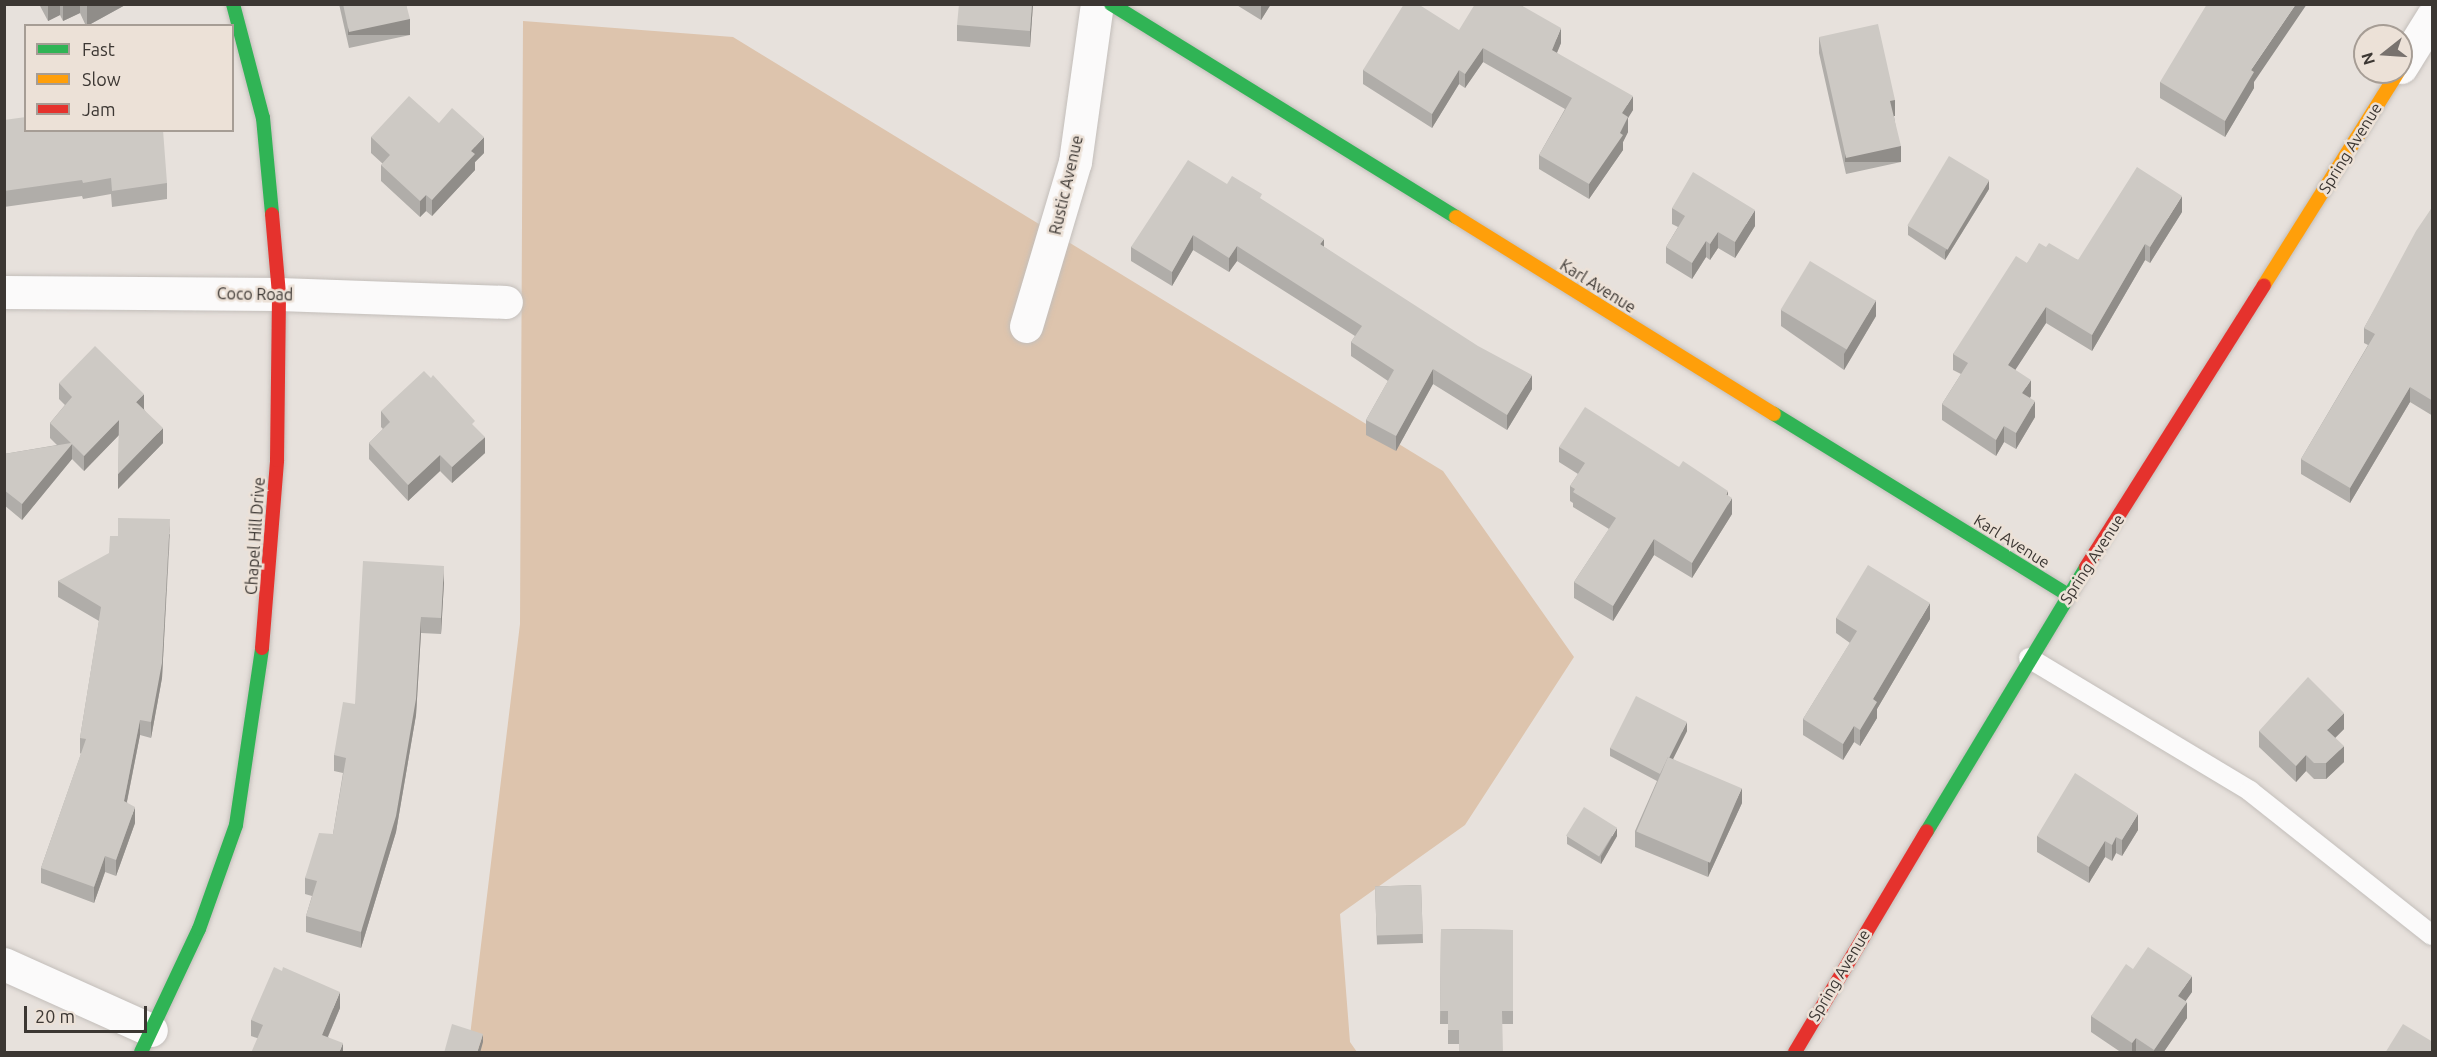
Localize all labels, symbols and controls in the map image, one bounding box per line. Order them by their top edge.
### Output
legend [24,24,234,132]
north arrow [2353,24,2413,84]
text: Fast [82,39,115,59]
text: N [2357,50,2378,67]
text: Slow [82,69,121,89]
text: Jam [82,99,116,119]
street label: Spring Avenue [2314,99,2386,197]
street label: Rustic Avenue [1045,134,1087,236]
street label: Karl Avenue [1557,255,1639,317]
street label: Coco Road [217,284,293,304]
street label: Chapel Hill Drive [241,476,269,596]
street label: Karl Avenue [1971,510,2053,572]
street label: Spring Avenue [2056,510,2128,608]
street label: Spring Avenue [1804,926,1874,1024]
scale bar [27,994,150,1032]
text: 20 m [35,1006,75,1026]

